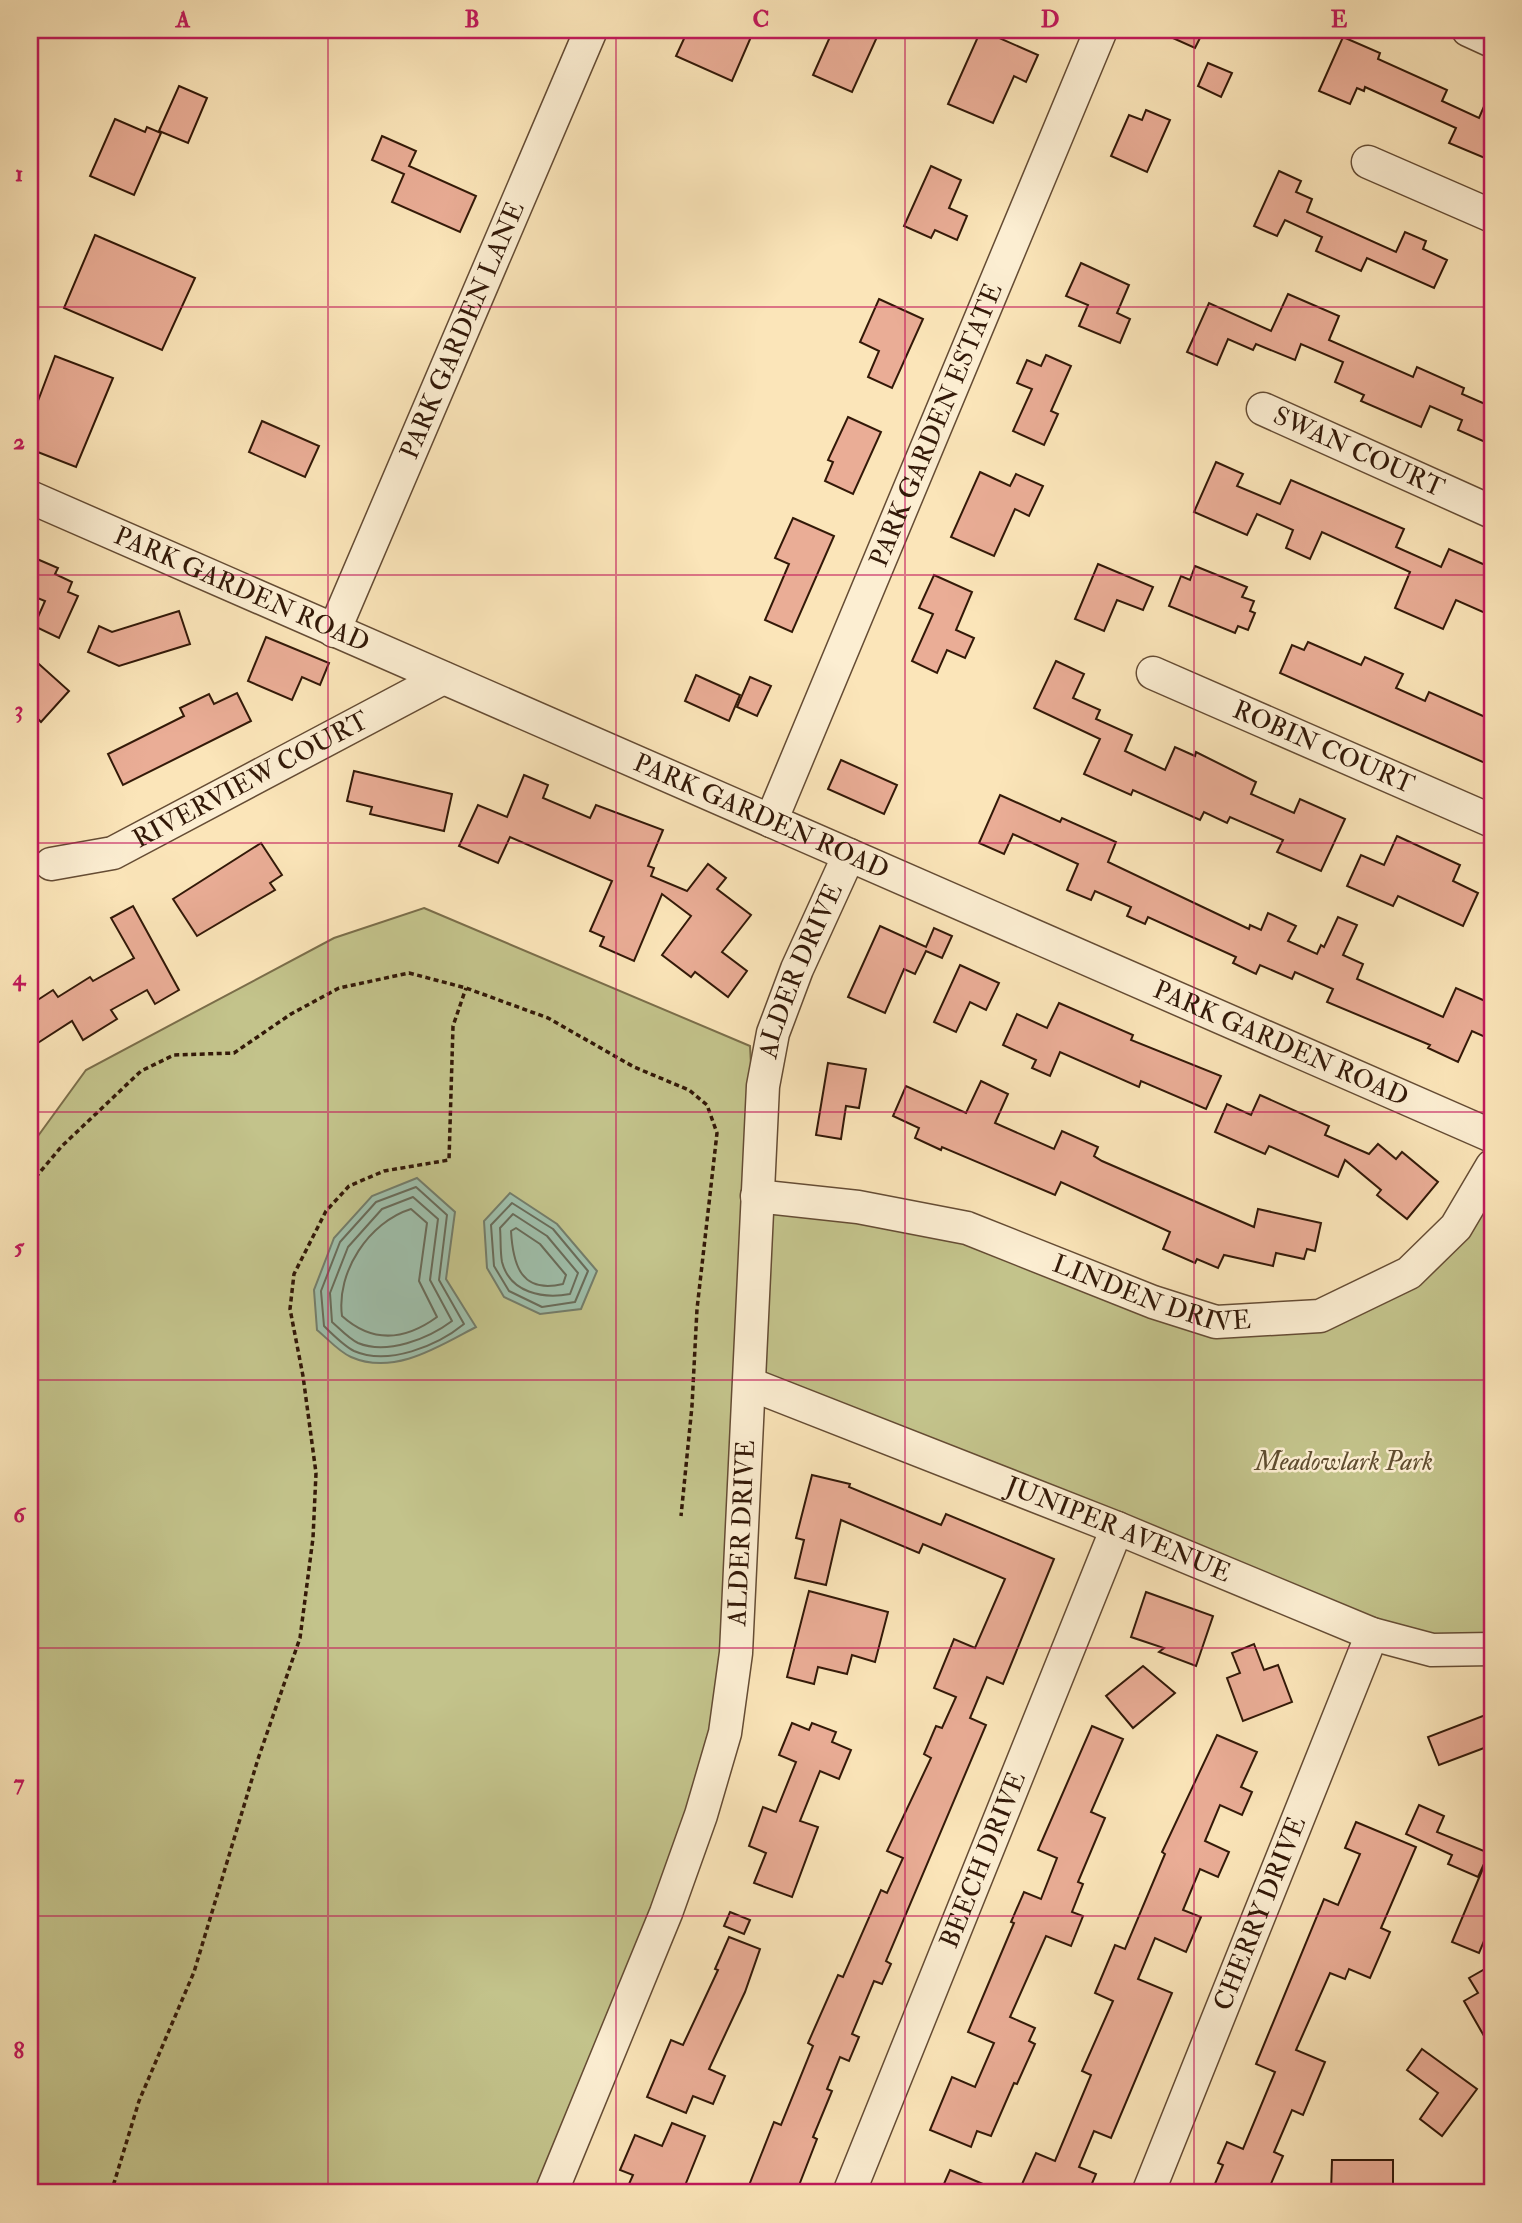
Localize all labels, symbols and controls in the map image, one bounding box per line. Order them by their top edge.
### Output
text: A [175,5,191,34]
text: B [464,5,480,34]
text: C [753,5,769,34]
text: D [1041,5,1059,34]
text: E [1331,5,1348,34]
text: 1 [15,159,23,188]
street label: PARK GARDEN LANE [393,197,532,464]
street label: PARK GARDEN ESTATE [863,279,1009,572]
street label: SWAN COURT [1268,400,1449,504]
text: 2 [13,427,25,456]
street label: PARK GARDEN ROAD [109,520,374,659]
street label: ROBIN COURT [1228,694,1419,801]
text: 3 [15,695,23,724]
street label: RIVERVIEW COURT [128,704,374,855]
street label: PARK GARDEN ROAD [629,747,894,886]
street label: ALDER DRIVE [752,878,850,1062]
text: 4 [12,963,27,992]
street label: PARK GARDEN ROAD [1148,974,1413,1113]
text: 5 [14,1232,25,1261]
street label: LINDEN DRIVE [1048,1248,1252,1338]
street label: ALDER DRIVE [721,1439,762,1628]
park label: Meadowlark Park [1253,1446,1433,1478]
street label: JUNIPER AVENUE [1000,1470,1236,1590]
text: 6 [13,1500,27,1529]
street label: BEECH DRIVE [933,1767,1033,1953]
text: 7 [14,1768,25,1797]
street label: CHERRY DRIVE [1207,1812,1313,2015]
text: 8 [14,2036,25,2065]

